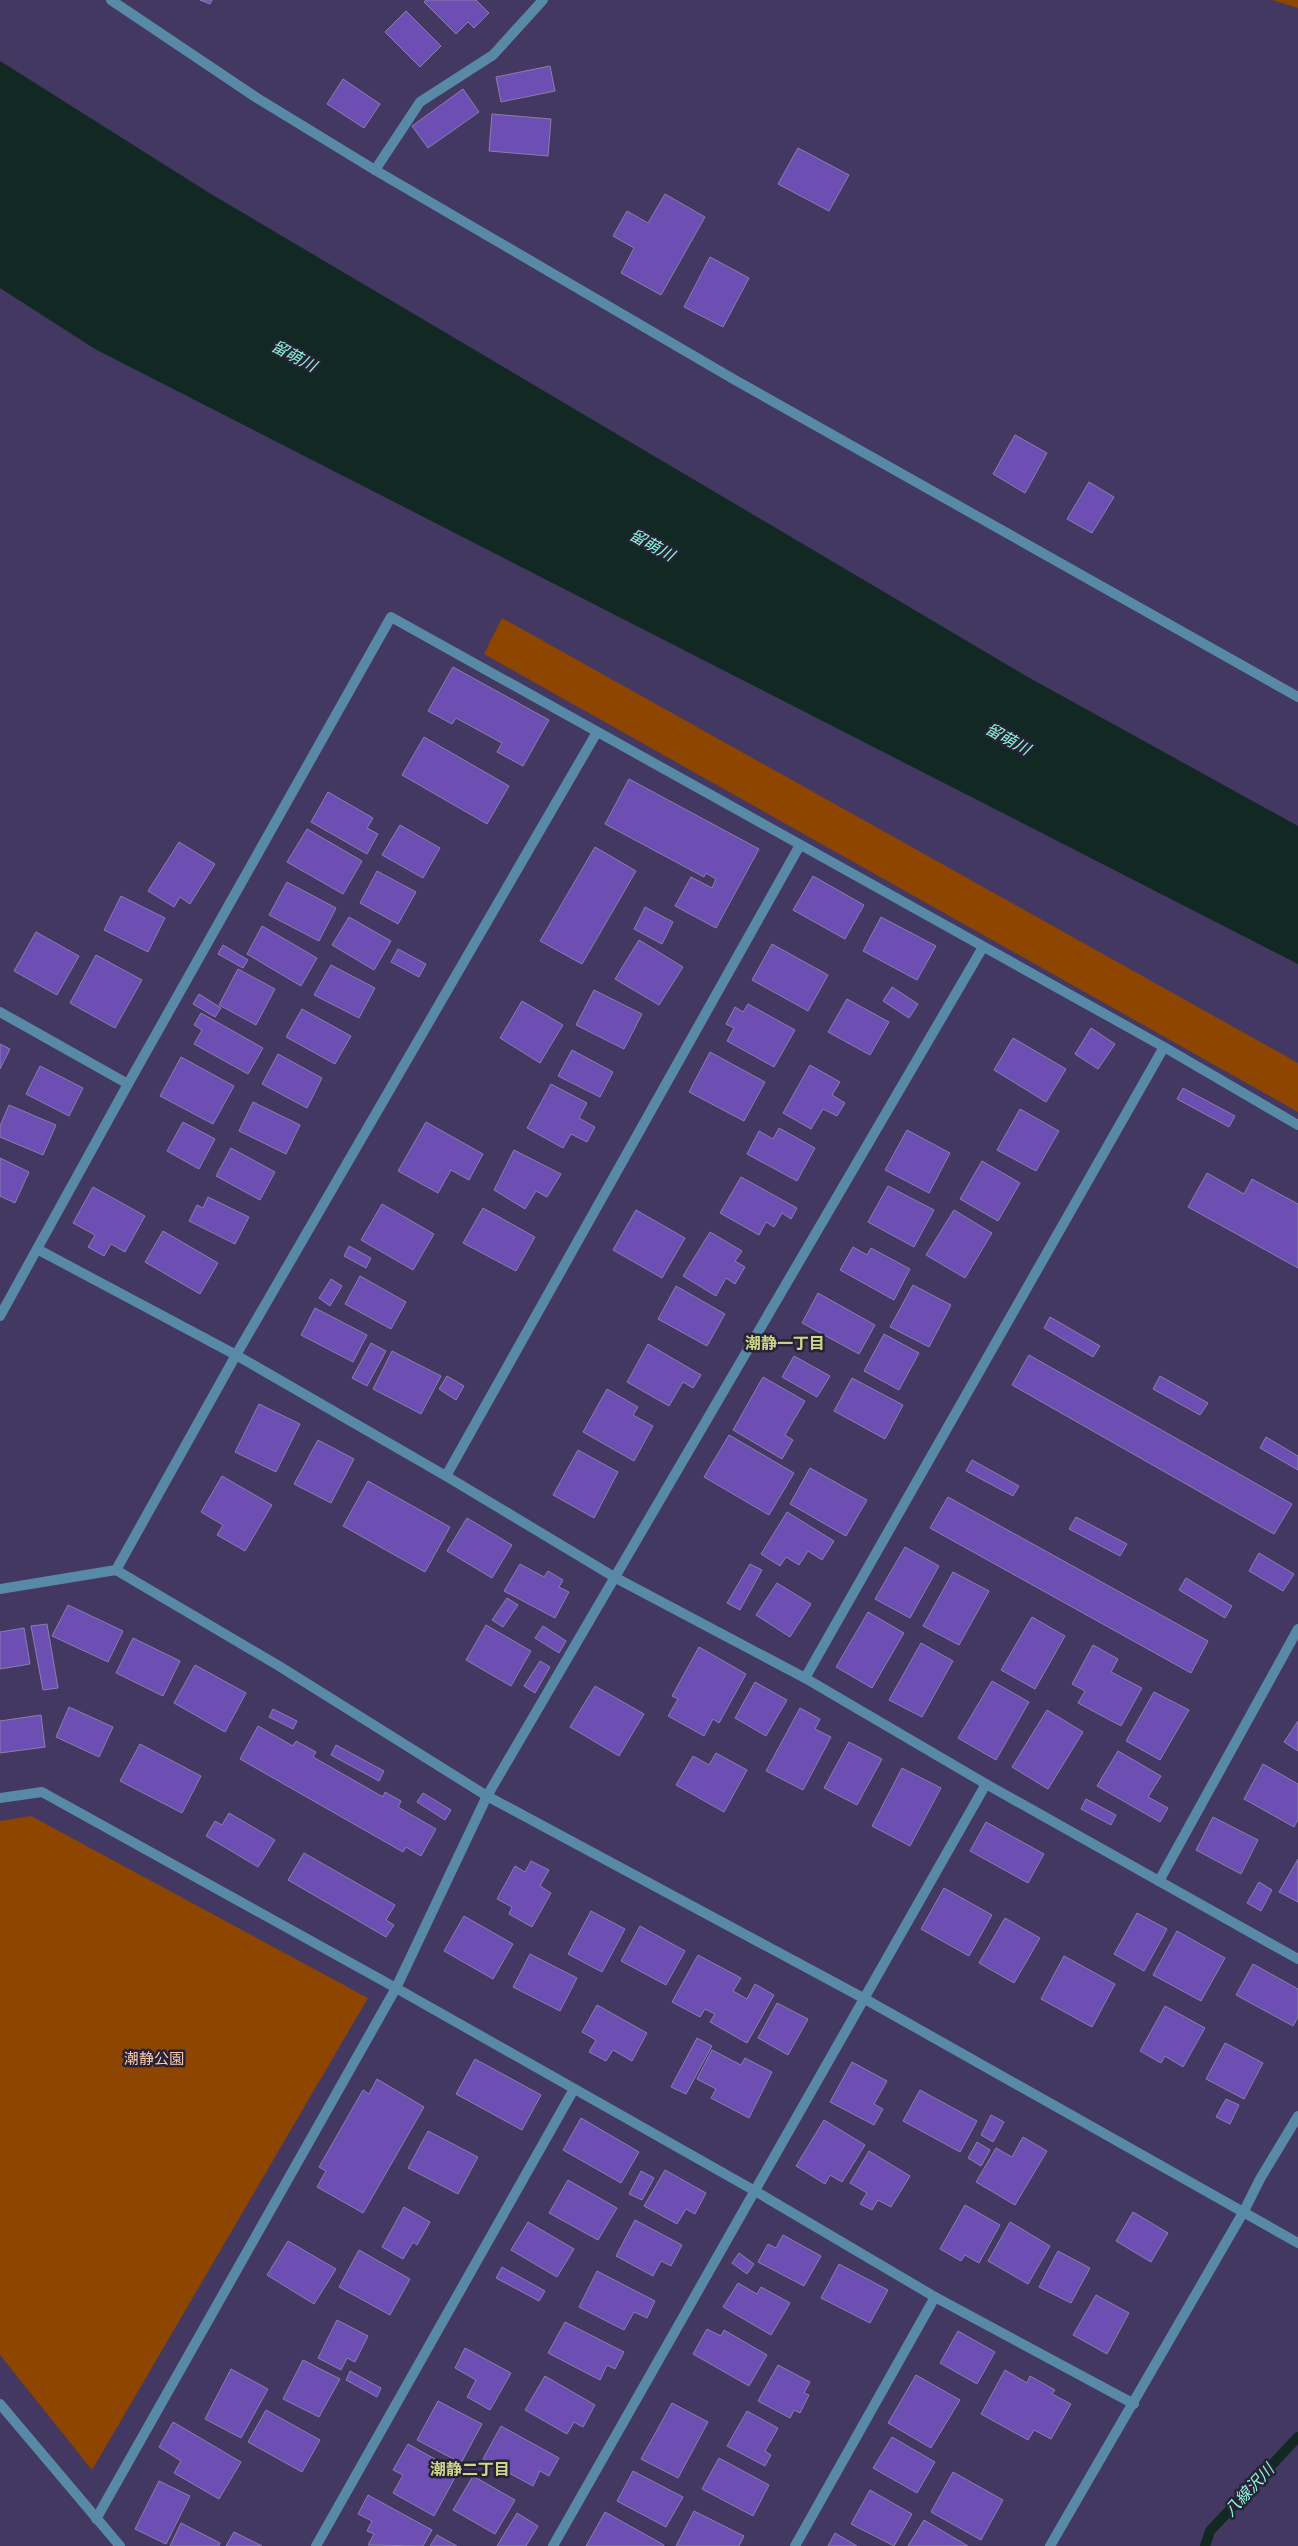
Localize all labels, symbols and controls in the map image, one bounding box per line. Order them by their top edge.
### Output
water label: 留萌川 [269,337,321,376]
water label: 留萌川 [627,526,679,565]
water label: 留萌川 [983,720,1035,759]
district label: 潮静一丁目 [745,1335,825,1352]
park label: 潮静公園 [124,2050,184,2067]
water label: 八線沢川 [1221,2459,1278,2519]
district label: 潮静二丁目 [430,2461,510,2478]

